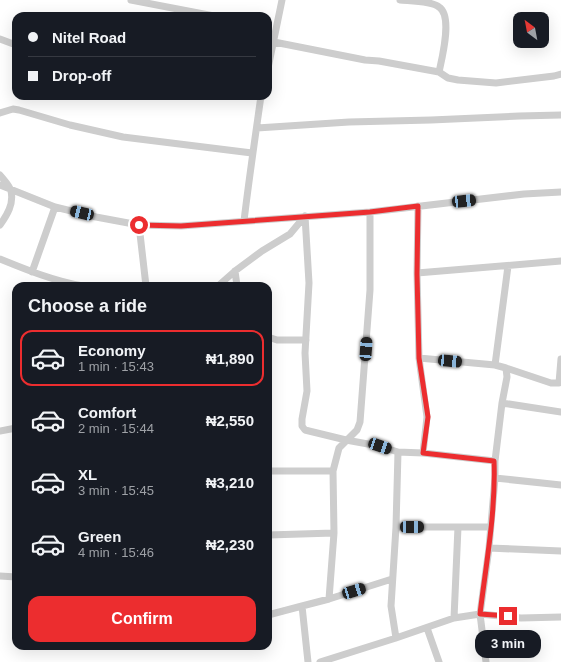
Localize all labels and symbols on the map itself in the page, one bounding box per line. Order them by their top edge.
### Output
north arrow [513,12,549,48]
car [451,194,477,208]
car [69,204,95,222]
route start [130,216,148,234]
car [359,337,373,361]
car [438,354,462,368]
car [367,436,393,456]
car [400,521,424,533]
car [341,582,367,600]
route end [499,607,517,625]
callout: 3 min [475,630,541,658]

